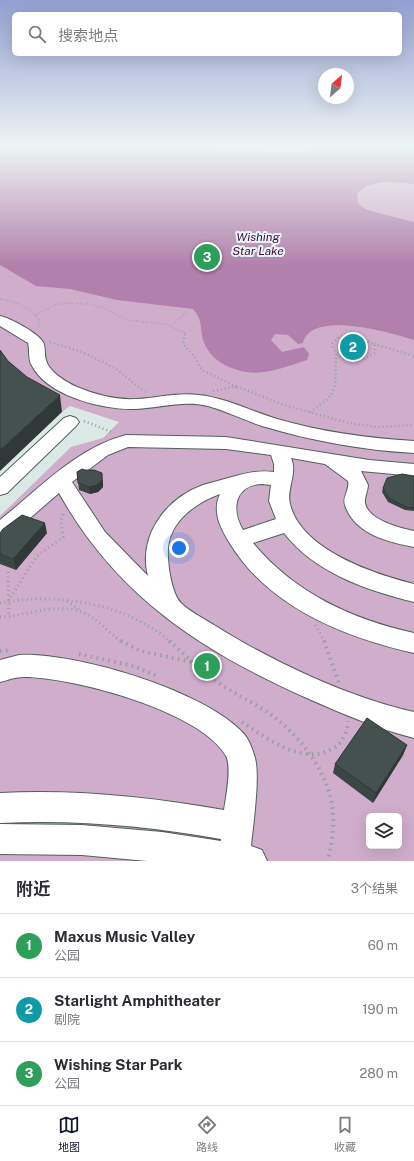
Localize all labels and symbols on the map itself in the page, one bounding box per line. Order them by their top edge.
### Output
north arrow [318,68,354,104]
water label: Wishing Star Lake [232,230,284,258]
pin: 3 [194,242,220,272]
pin: 2 [340,332,366,362]
your location [169,538,189,558]
pin: 1 [194,651,220,681]

